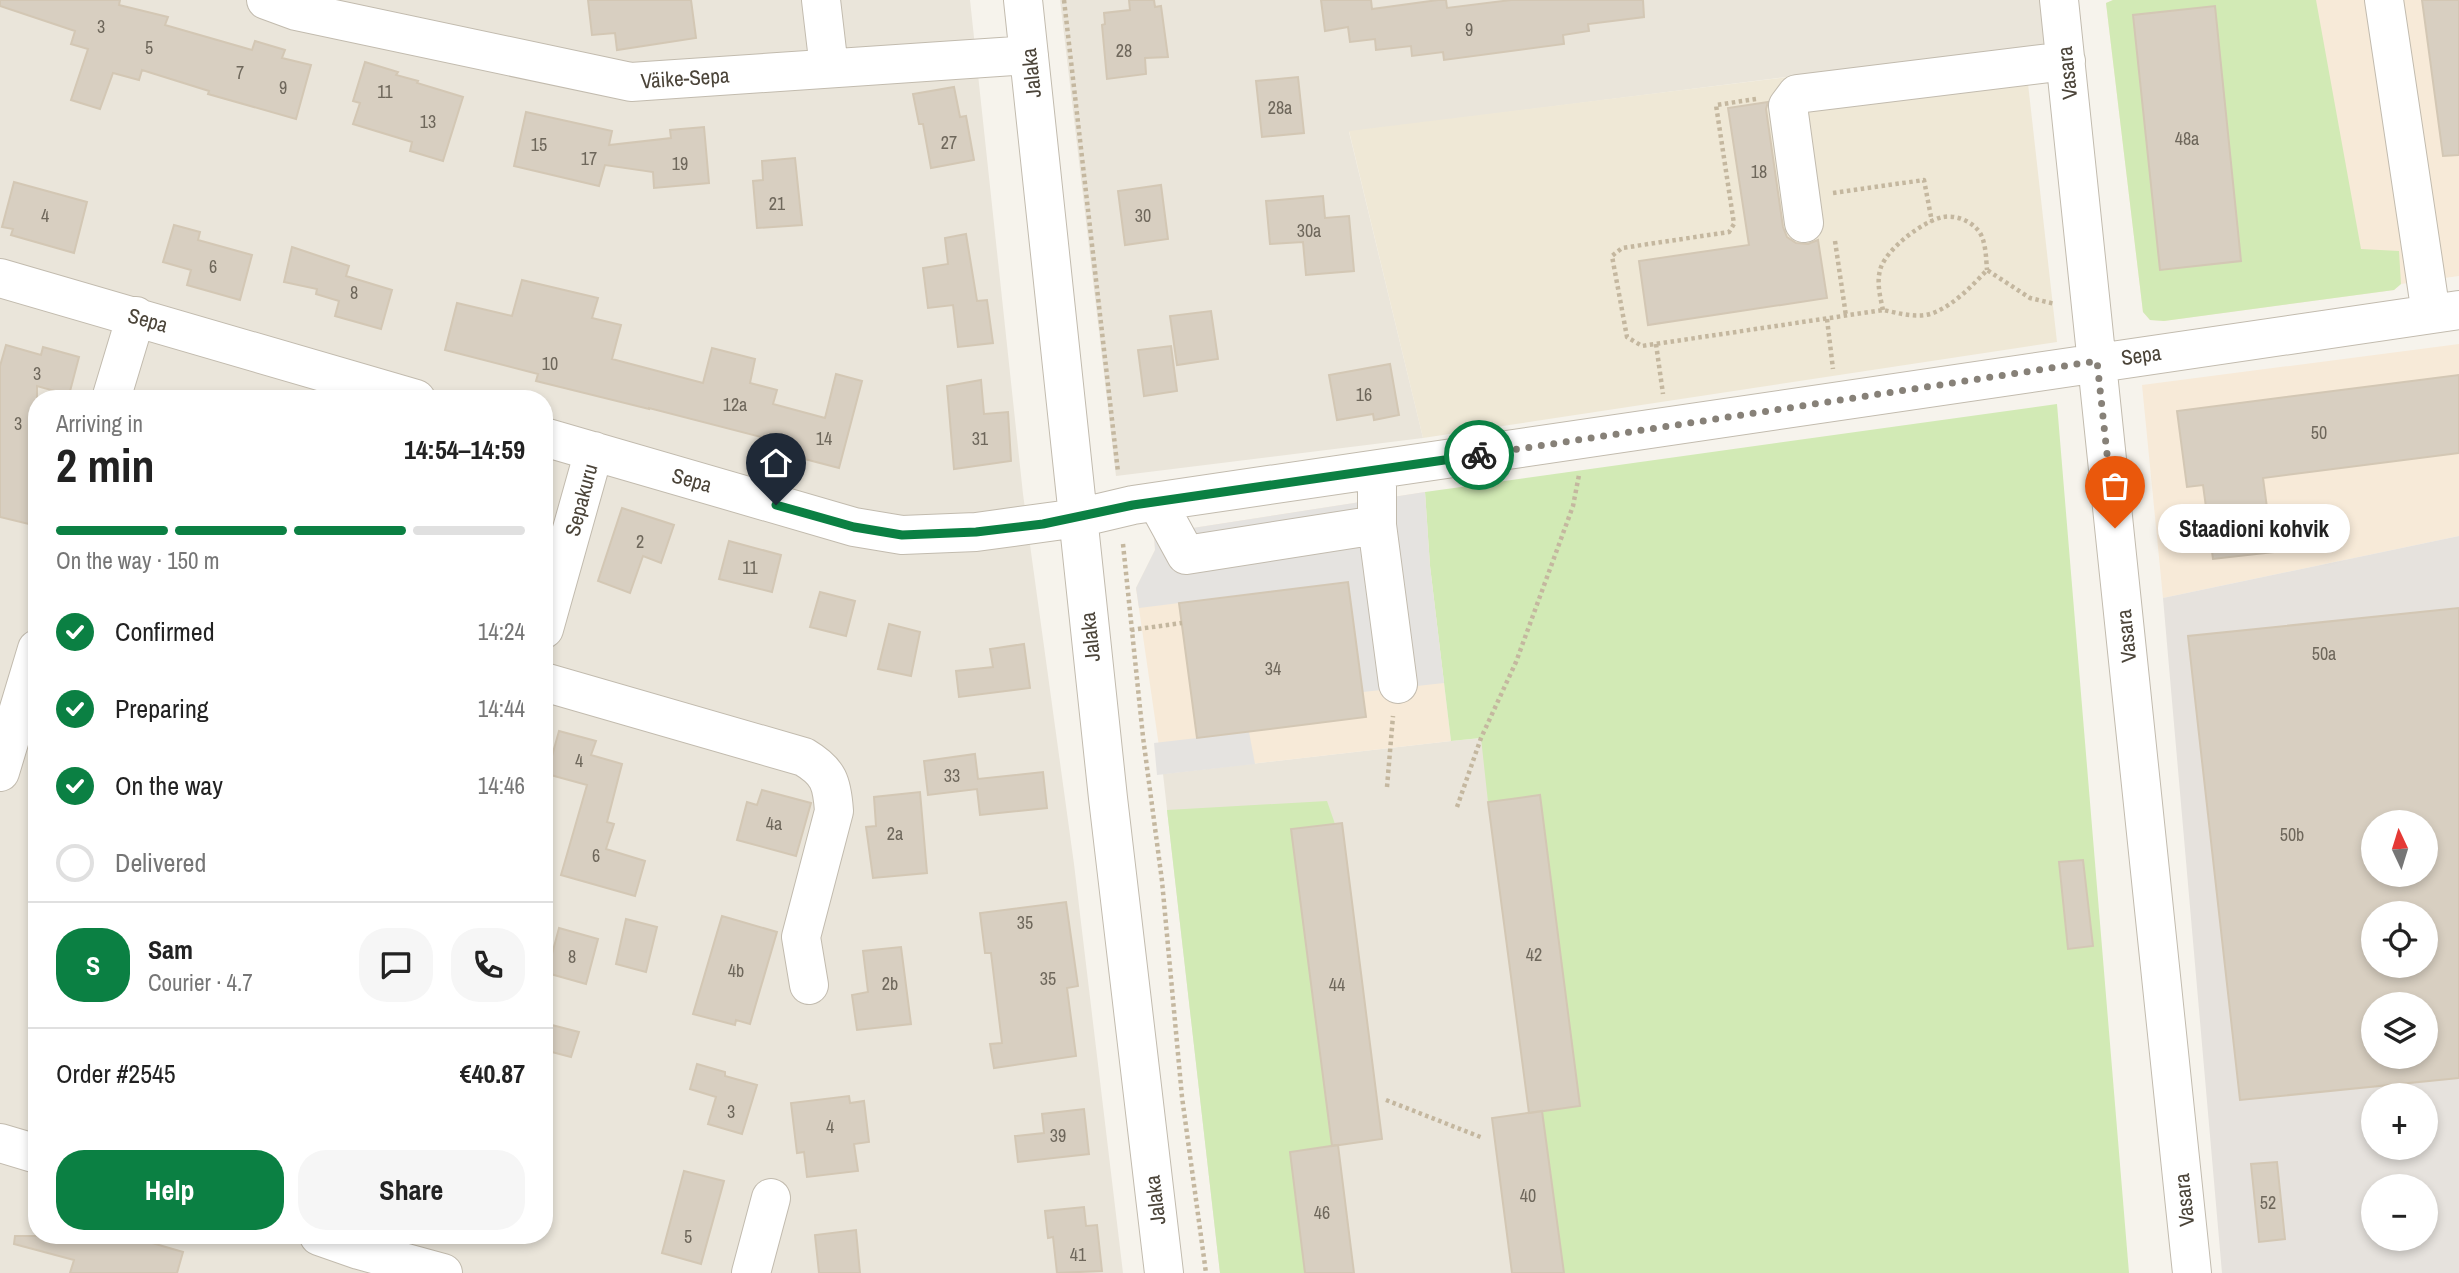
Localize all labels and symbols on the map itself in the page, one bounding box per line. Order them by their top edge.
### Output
house number: 3 [97,14,105,39]
house number: 9 [1465,17,1473,42]
house number: 5 [145,35,153,60]
house number: 28 [1116,38,1132,63]
street label: Vasara [2050,45,2084,101]
street label: Jalaka [1014,46,1048,99]
house number: 7 [236,60,244,85]
street label: Väike-Sepa [640,60,731,96]
house number: 9 [279,75,287,100]
house number: 11 [377,79,393,104]
house number: 28a [1268,95,1292,120]
house number: 13 [420,109,436,134]
house number: 48a [2175,126,2199,151]
house number: 27 [941,130,957,155]
house number: 15 [531,132,547,157]
house number: 17 [581,146,597,171]
house number: 19 [672,151,688,176]
house number: 18 [1751,159,1767,184]
house number: 21 [769,191,786,216]
house number: 4 [41,203,49,228]
house number: 30 [1135,203,1151,228]
house number: 30a [1297,218,1321,243]
house number: 6 [209,254,217,279]
house number: 8 [350,280,358,305]
street label: Sepa [125,301,172,340]
street label: Sepa [2119,338,2163,372]
house number: 10 [542,351,558,376]
house number: 3 [33,361,41,386]
house number: 16 [1356,382,1372,407]
house number: 12a [723,392,747,417]
house number: 3 [14,411,22,436]
courier [1444,420,1514,490]
house number: 50 [2311,420,2327,445]
house number: 14 [816,426,832,451]
house number: 31 [972,426,989,451]
pin [746,433,806,505]
pin [2085,456,2145,528]
street label: Sepakuru [557,461,605,539]
street label: Sepa [669,461,716,500]
callout: Staadioni kohvik [2157,504,2350,552]
house number: 2 [636,529,644,554]
house number: 11 [742,555,758,580]
street label: Vasara [2109,608,2143,664]
street label: Jalaka [1073,610,1107,663]
house number: 50a [2312,641,2336,666]
house number: 34 [1265,656,1281,681]
house number: 4 [575,748,583,773]
house number: 33 [944,763,960,788]
north arrow [2361,810,2438,887]
house number: 4a [766,811,782,836]
house number: 2a [887,821,903,846]
house number: 50b [2280,822,2304,847]
house number: 6 [592,843,600,868]
house number: 35 [1017,910,1033,935]
house number: 42 [1526,942,1542,967]
house number: 8 [568,944,576,969]
house number: 4b [728,958,744,983]
house number: 35 [1040,966,1056,991]
house number: 2b [882,971,898,996]
house number: 44 [1329,972,1345,997]
house number: 3 [727,1099,735,1124]
house number: 4 [826,1114,834,1139]
house number: 39 [1050,1123,1066,1148]
street label: Vasara [2167,1172,2201,1228]
street label: Jalaka [1138,1173,1172,1226]
house number: 40 [1520,1183,1536,1208]
house number: 52 [2260,1190,2276,1215]
house number: 46 [1314,1200,1330,1225]
house number: 5 [684,1224,692,1249]
house number: 41 [1070,1242,1087,1267]

